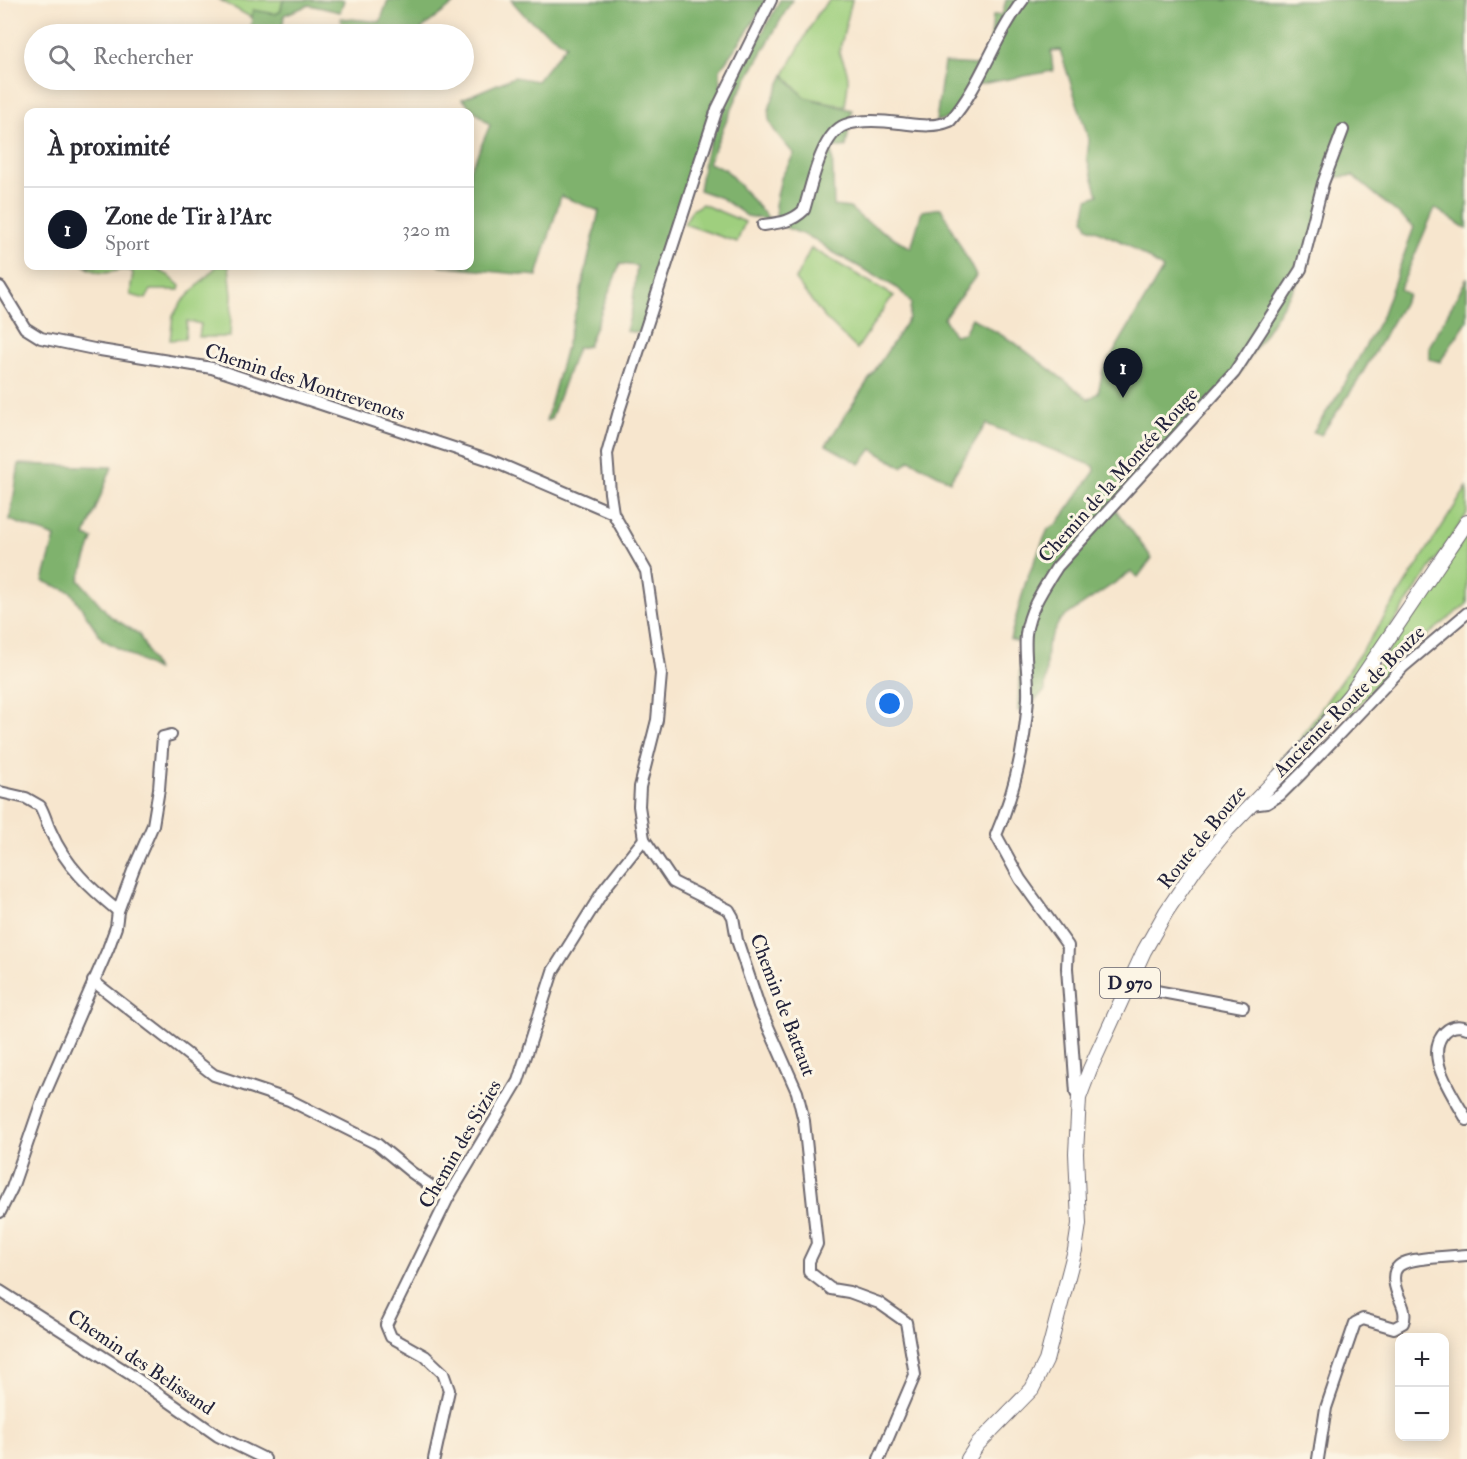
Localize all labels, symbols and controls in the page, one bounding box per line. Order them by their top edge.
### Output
search box [24,24,474,90]
icon: search [45,41,78,74]
text: Rechercher [93,43,193,71]
text: À proximité [48,131,170,163]
text: Zone de Tir à l'Arc [105,203,272,231]
text: 1 [64,217,71,242]
text: 320 m [402,217,450,242]
text: Sport [105,231,150,256]
street label: Chemin des Montrevenots [202,338,408,426]
pin: 1 [1104,348,1142,398]
street label: Chemin de la Montée Rouge [1033,382,1203,568]
street label: Ancienne Route de Bouze [1267,620,1430,783]
your location [875,689,904,718]
street label: Route de Bouze [1152,780,1252,894]
street label: Chemin de Battaut [744,930,822,1080]
road number: D 970 [1100,968,1160,998]
street label: Chemin des Sizies [413,1075,507,1213]
street label: Chemin des Belissand [63,1304,219,1421]
map controls [1395,1333,1449,1441]
button: + [1395,1333,1449,1387]
button: − [1395,1387,1449,1441]

